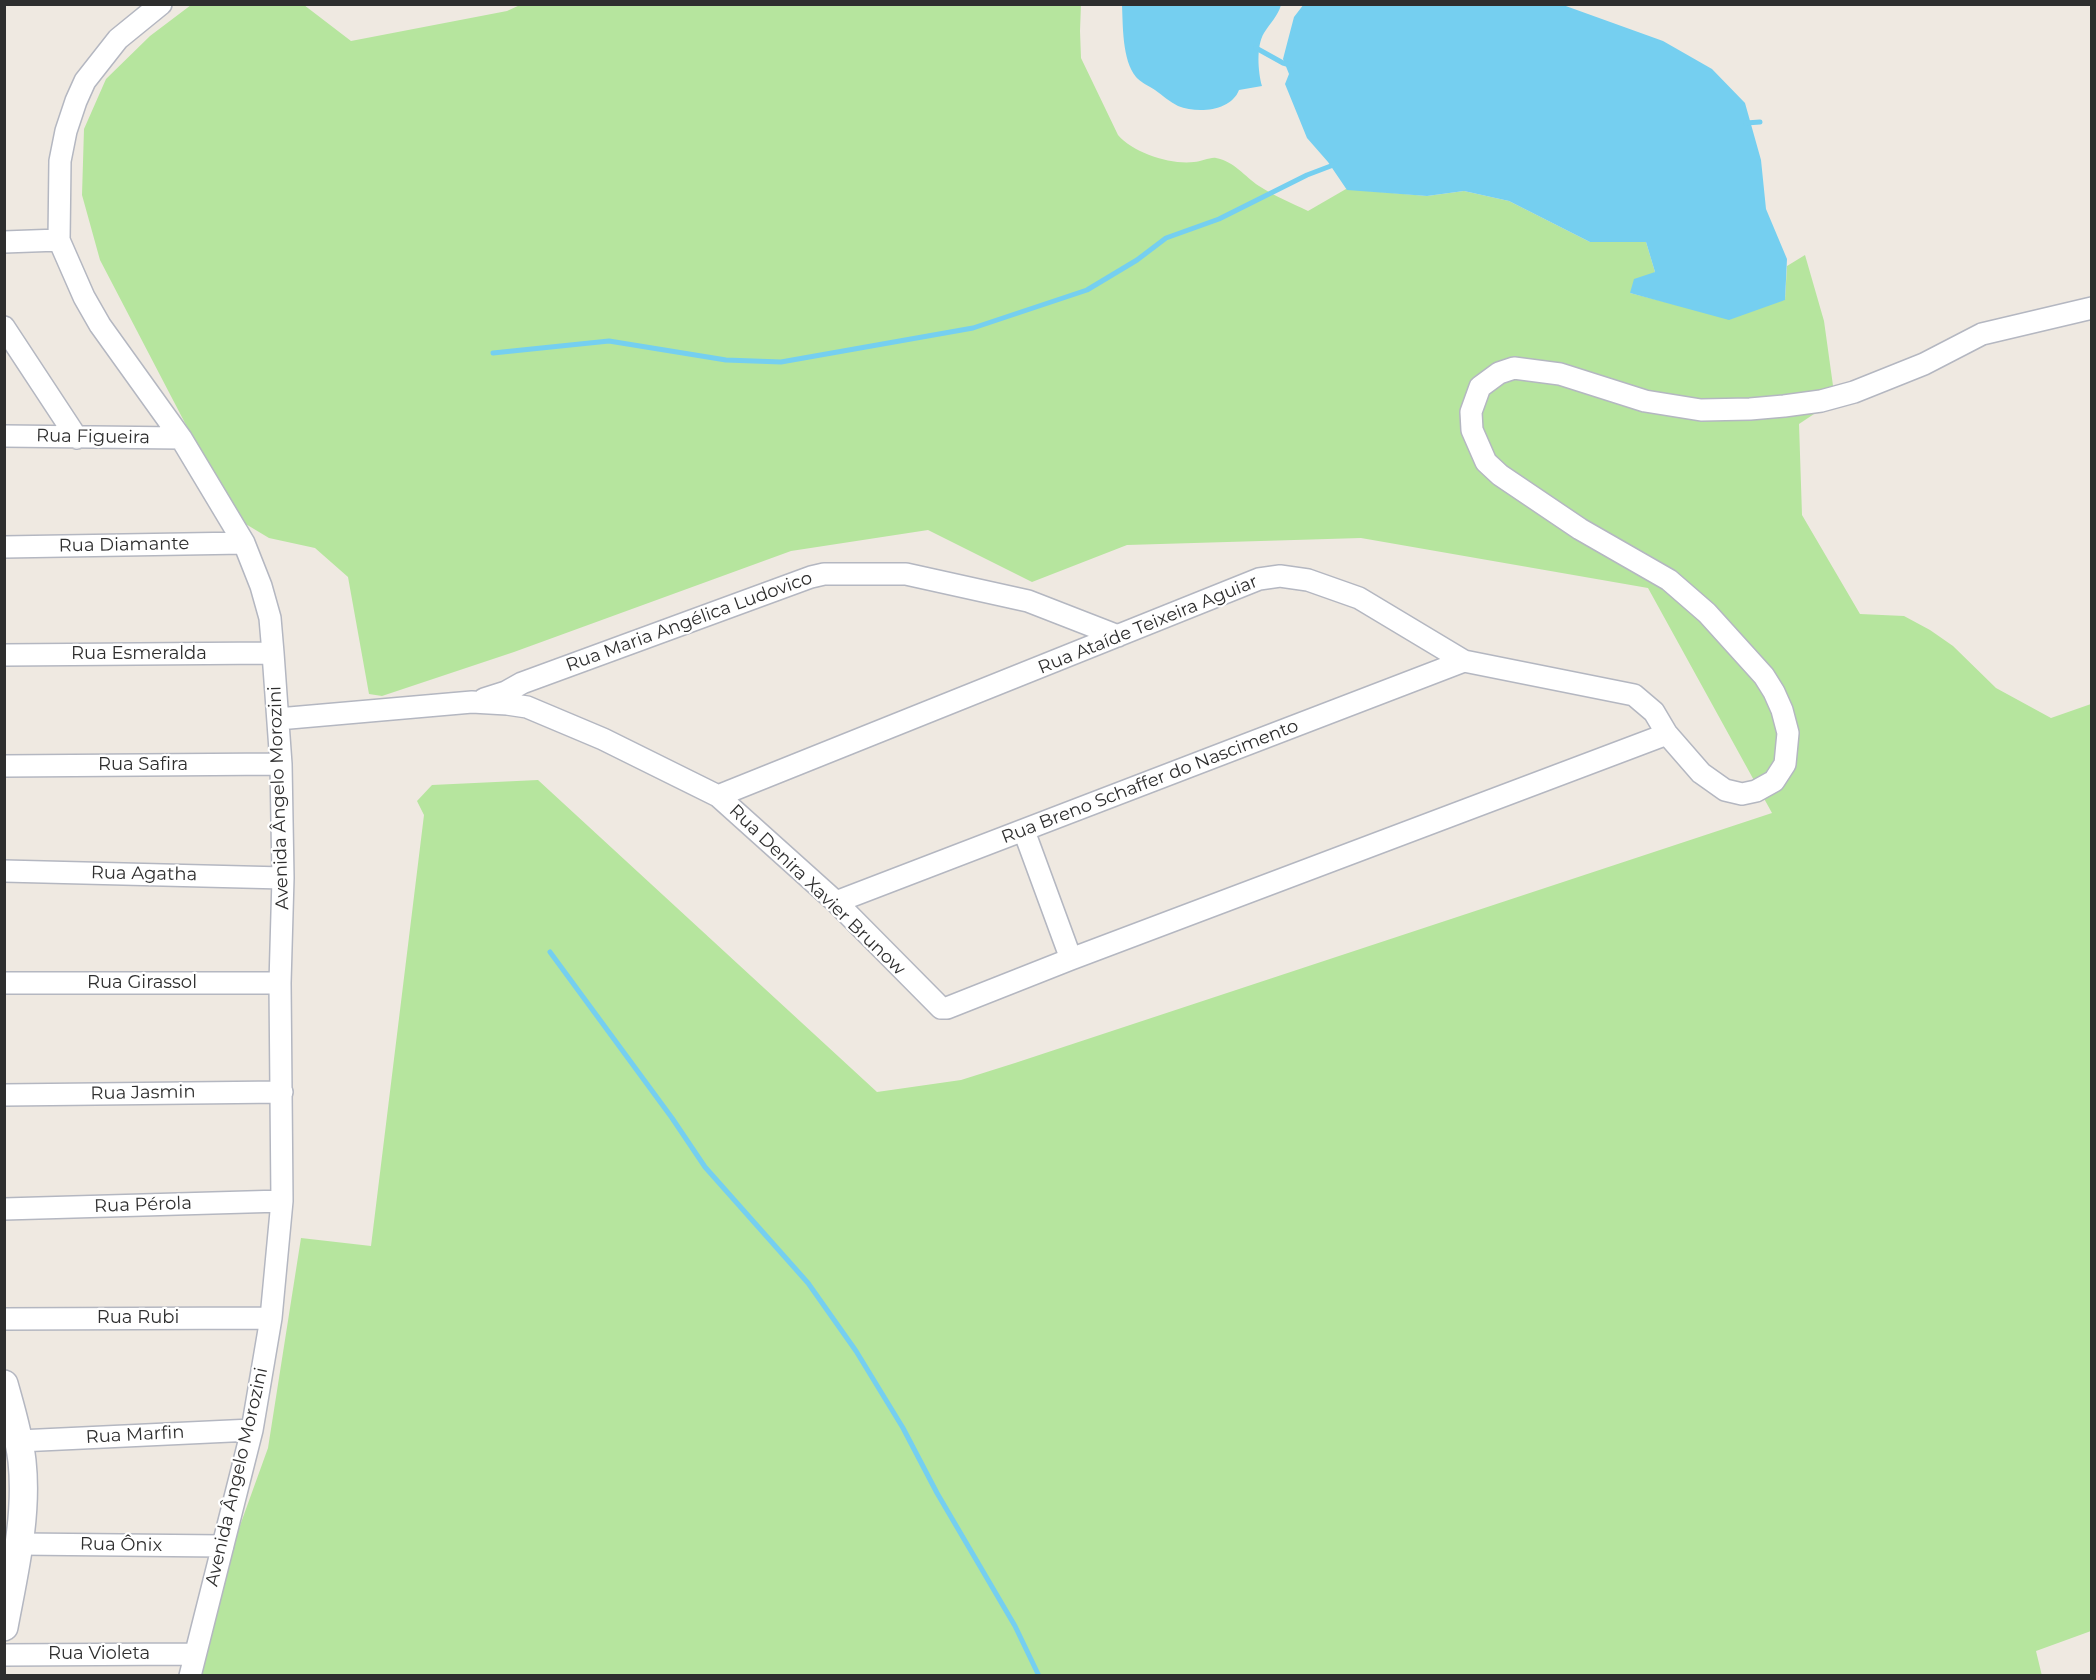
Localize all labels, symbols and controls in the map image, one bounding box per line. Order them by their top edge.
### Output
street label: Rua Figueira [36,425,150,449]
street label: Rua Diamante [59,533,189,557]
street label: Rua Maria Angélica Ludovico [563,567,815,677]
street label: Rua Ataíde Teixeira Aguiar [1035,571,1261,679]
street label: Rua Esmeralda [71,643,207,665]
street label: Avenida Ângelo Morozini [264,686,294,910]
street label: Rua Breno Schaffer do Nascimento [999,715,1301,849]
street label: Rua Safira [98,754,188,776]
street label: Rua Denira Xavier Brunow [725,800,909,980]
street label: Rua Agatha [91,862,197,886]
street label: Rua Girassol [87,972,197,994]
street label: Rua Jasmin [90,1081,196,1105]
street label: Rua Pérola [94,1193,192,1217]
street label: Rua Rubi [97,1307,179,1329]
street label: Avenida Ângelo Morozini [201,1365,273,1589]
street label: Rua Marfin [85,1422,185,1448]
street label: Rua Ônix [80,1533,162,1557]
street label: Rua Violeta [48,1643,150,1665]

